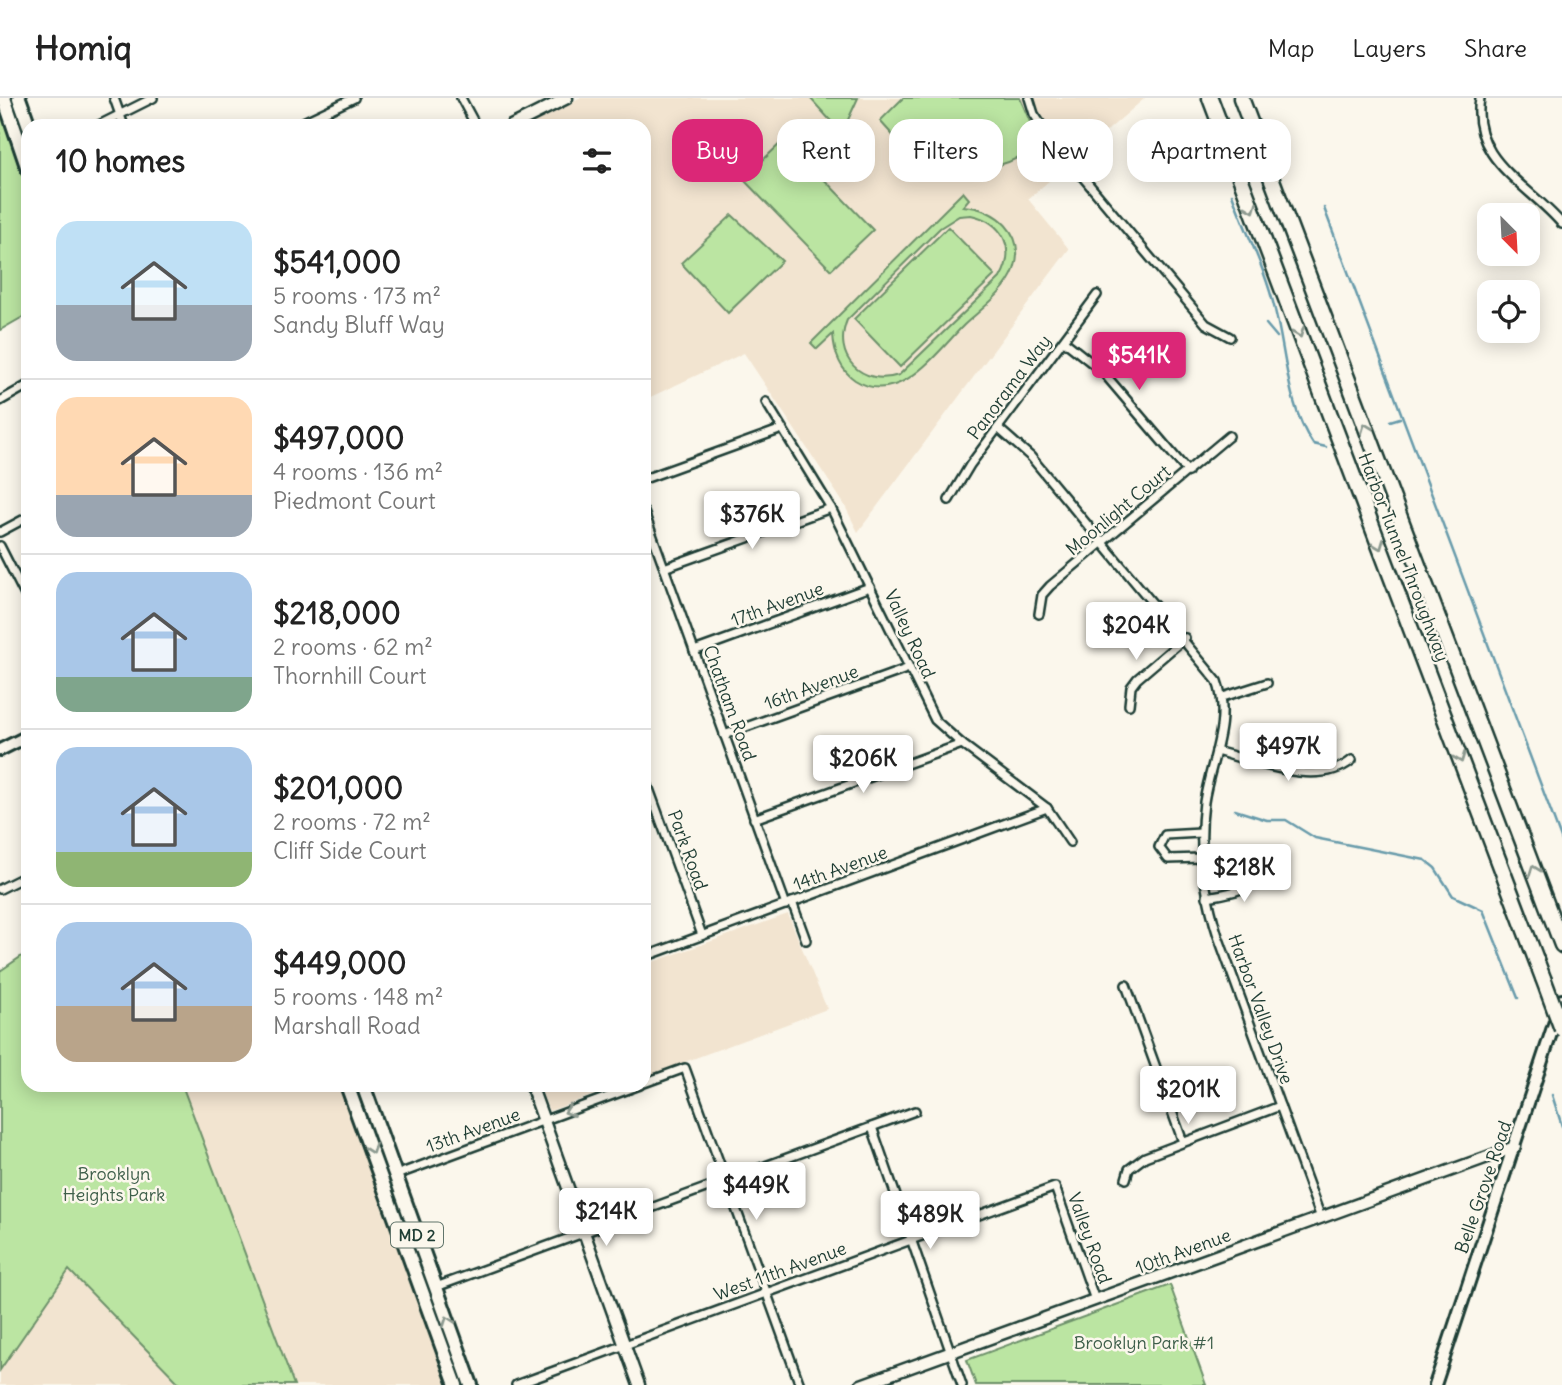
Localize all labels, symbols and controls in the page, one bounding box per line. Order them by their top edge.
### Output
text: Homiq [35,27,132,69]
text: Map [1268,33,1314,63]
text: Layers [1352,33,1426,63]
text: Share [1464,33,1527,63]
chip: Buy [672,119,763,182]
chip: Rent [777,119,875,182]
chip: Filters [889,119,1003,182]
chip: New [1017,119,1113,182]
chip: Apartment [1127,119,1291,182]
text: 10 homes [56,142,185,180]
icon: filters [578,142,616,180]
one-way arrow [1243,201,1257,213]
north arrow [1477,203,1540,266]
map controls [1477,203,1540,343]
text: $541,000 [273,243,401,281]
icon: home [112,249,196,333]
button: locate [1477,280,1540,343]
text: 5 rooms · 173 m² [273,281,441,310]
text: Sandy Bluff Way [273,310,445,339]
one-way arrow [1291,326,1305,338]
street label: Panorama Way [962,330,1056,444]
pin: $541K [1090,332,1188,392]
text: $541K [1108,340,1170,369]
text: $497,000 [273,419,404,457]
one-way arrow [1360,422,1374,434]
icon: home [112,425,196,509]
street label: Harbor Tunnel Throughway [1353,449,1455,665]
text: 4 rooms · 136 m² [273,457,443,486]
street label: Moonlight Court [1061,460,1175,560]
text: Piedmont Court [273,486,436,515]
pin: $376K [703,491,801,551]
text: $376K [720,499,784,528]
one-way arrow [1371,539,1385,551]
street label: 17th Avenue [727,577,827,631]
street label: Valley Road [879,586,941,682]
text: $218,000 [273,594,401,632]
icon: home [112,600,196,684]
pin: $204K [1087,602,1185,662]
text: $204K [1102,610,1170,639]
text: 2 rooms · 62 m² [273,632,433,661]
street label: Chatham Road [698,642,762,764]
street label: 16th Avenue [761,659,861,715]
text: Thornhill Court [273,661,427,690]
pin: $497K [1239,724,1337,783]
text: $497K [1256,731,1320,760]
pin: $206K [814,736,912,795]
text: $206K [829,743,897,772]
one-way arrow [1452,752,1466,764]
text: $201,000 [273,769,403,807]
icon: home [112,775,196,859]
text: 2 rooms · 72 m² [273,807,431,836]
street label: Park Road [663,807,713,894]
text: Cliff Side Court [273,836,427,865]
street label: 14th Avenue [790,840,890,896]
pin: $218K [1195,844,1293,904]
text: $218K [1213,852,1275,881]
one-way arrow [1528,864,1542,876]
street label: Harbor Valley Drive [1223,931,1299,1087]
text: $449,000 [273,944,406,982]
icon: home [112,950,196,1034]
text: 5 rooms · 148 m² [273,982,443,1011]
text: Marshall Road [273,1011,421,1040]
pin: $201K [1139,1066,1237,1126]
text: $201K [1156,1074,1220,1103]
street label: 13th Avenue [423,1102,523,1158]
one-way arrow [563,1103,575,1117]
street label: Belle Grove Road [1450,1117,1517,1256]
one-way arrow [362,1143,376,1155]
park label: Brooklyn Heights Park [63,1162,165,1206]
pin: $449K [707,1162,805,1222]
text: $449K [723,1170,789,1199]
pin: $214K [557,1188,655,1248]
street label: Valley Road [1063,1189,1117,1287]
pin: $489K [881,1192,979,1251]
text: $214K [575,1196,637,1225]
text: $489K [897,1199,963,1228]
road number: MD 2 [391,1222,443,1247]
street label: 10th Avenue [1132,1223,1234,1279]
street label: West 11th Avenue [711,1236,849,1306]
one-way arrow [442,1315,456,1327]
park label: Brooklyn Park #1 [1074,1331,1214,1354]

